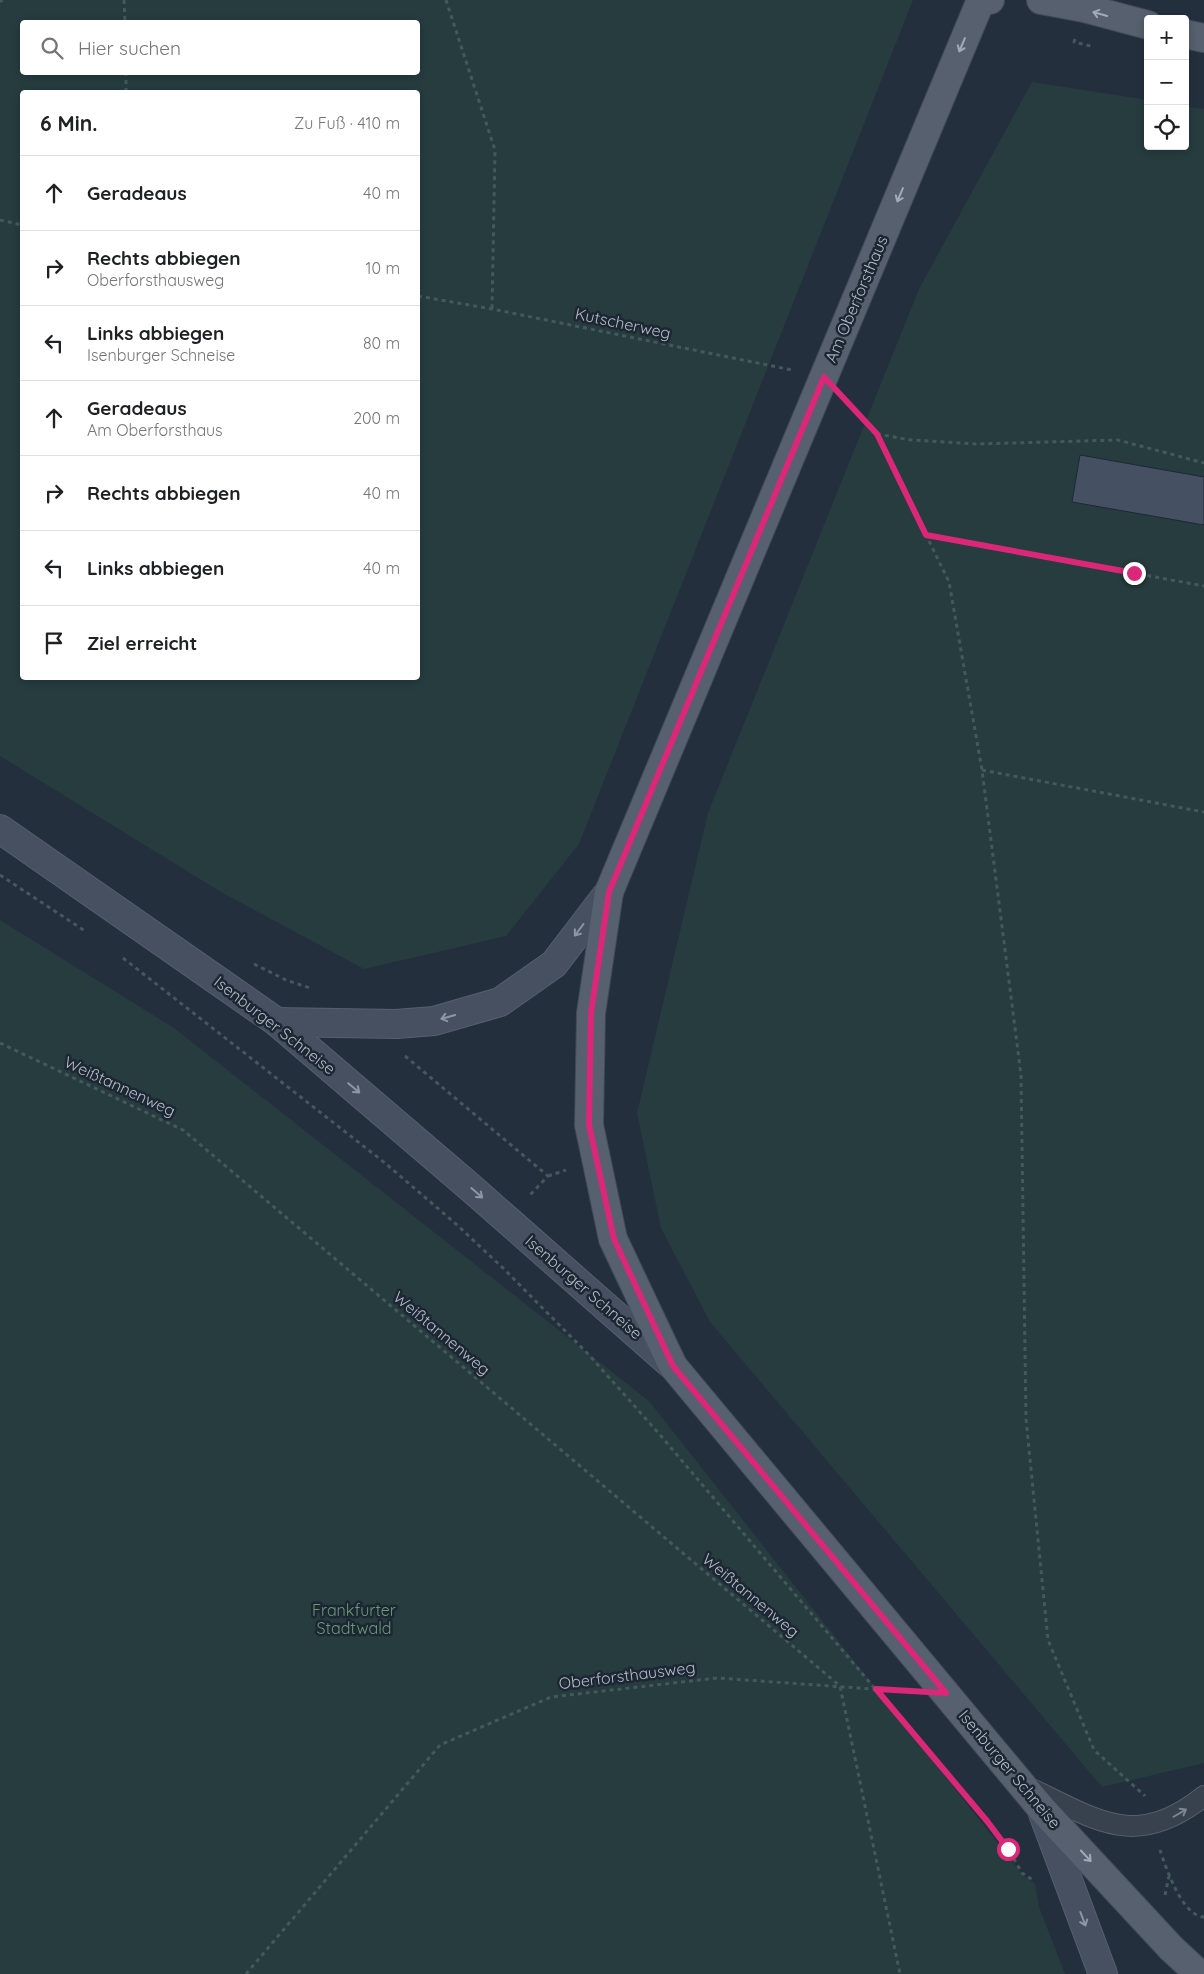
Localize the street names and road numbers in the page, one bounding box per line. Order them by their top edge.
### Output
street label: Am Oberforsthaus [820,233,892,365]
street label: Kutscherweg [573,303,673,343]
street label: Isenburger Schneise [210,971,340,1079]
street label: Weißtannenweg [61,1052,179,1120]
street label: Isenburger Schneise [521,1231,647,1343]
street label: Weißtannenweg [390,1287,494,1379]
street label: Weißtannenweg [699,1549,803,1641]
street label: Oberforsthausweg [558,1657,696,1693]
street label: Isenburger Schneise [955,1706,1065,1832]

